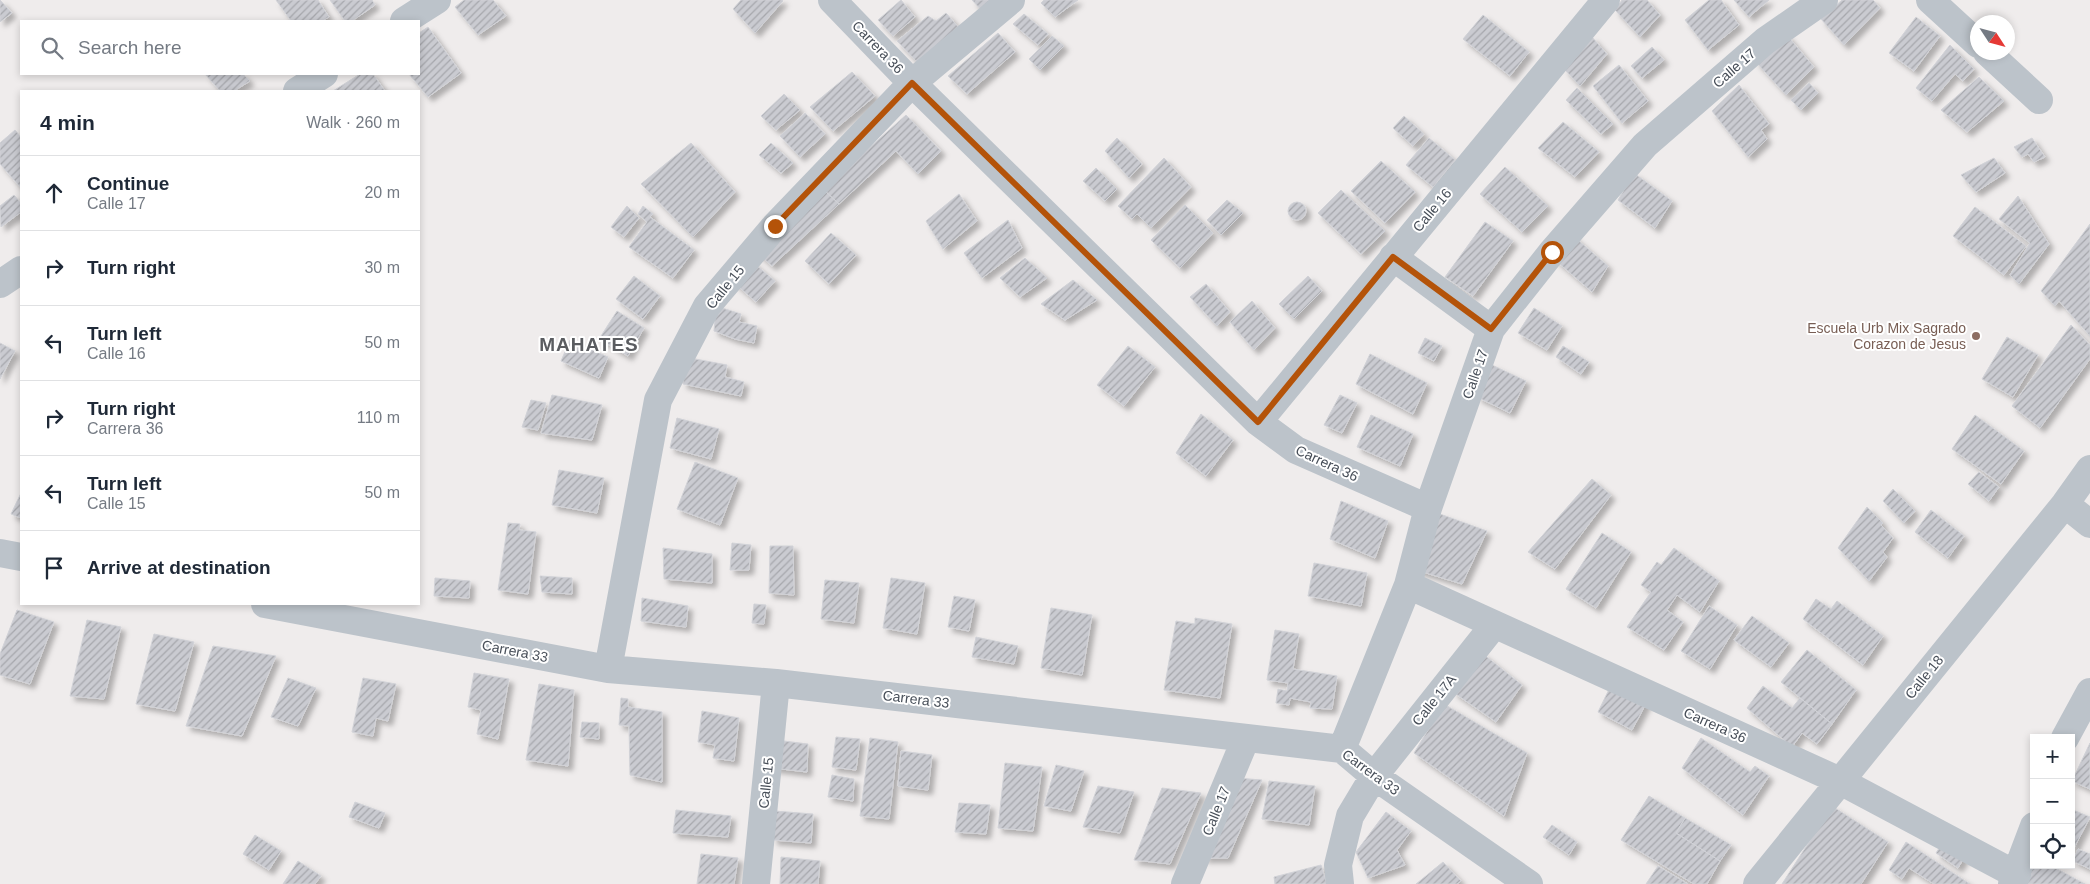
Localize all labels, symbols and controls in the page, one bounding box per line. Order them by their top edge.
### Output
north arrow [1970,15,2015,60]
street label: Carrera 36 [849,17,907,77]
search box [20,20,420,75]
icon: search [38,34,66,62]
text: Search here [78,37,182,58]
street label: Calle 17 [1709,45,1759,91]
text: 4 min [40,111,95,134]
text: Walk · 260 m [306,114,400,131]
text: Continue [87,173,169,194]
icon: ahead [40,179,68,207]
text: 20 m [364,184,400,201]
street label: Calle 16 [1409,185,1455,235]
text: Calle 17 [87,195,146,212]
route end [764,215,787,238]
route start [1541,241,1564,264]
icon: right [40,254,68,282]
text: Turn right [87,257,175,278]
text: 30 m [364,259,400,276]
street label: Calle 15 [703,262,748,312]
place label: Escuela Urb Mix Sagrado Corazon de Jesus [1807,320,1966,352]
text: Turn left [87,323,162,344]
icon: left [40,329,68,357]
marker: Escuela Urb Mix Sagrado Corazon de Jesus [1970,330,1982,342]
text: 50 m [364,334,400,351]
district label: MAHATES [539,334,639,355]
text: Calle 16 [87,345,146,362]
street label: Calle 17 [1459,347,1491,401]
text: Turn right [87,398,175,419]
icon: right [40,404,68,432]
text: 110 m [357,409,400,426]
text: Carrera 36 [87,420,163,437]
street label: Carrera 36 [1293,442,1361,484]
text: Turn left [87,473,162,494]
icon: left [40,479,68,507]
text: 50 m [364,484,400,501]
text: Calle 15 [87,495,146,512]
icon: arrive [40,554,68,582]
text: Arrive at destination [87,557,271,578]
street label: Carrera 33 [481,637,550,665]
street label: Calle 18 [1902,652,1947,702]
street label: Calle 17A [1409,671,1460,729]
street label: Carrera 33 [882,687,950,711]
street label: Carrera 36 [1681,704,1749,746]
map controls [2030,734,2075,869]
button: + [2030,734,2075,779]
street label: Carrera 33 [1339,746,1403,798]
street label: Calle 15 [755,756,777,809]
button: − [2030,779,2075,824]
street label: Calle 17 [1199,784,1233,838]
button: locate [2030,824,2075,869]

